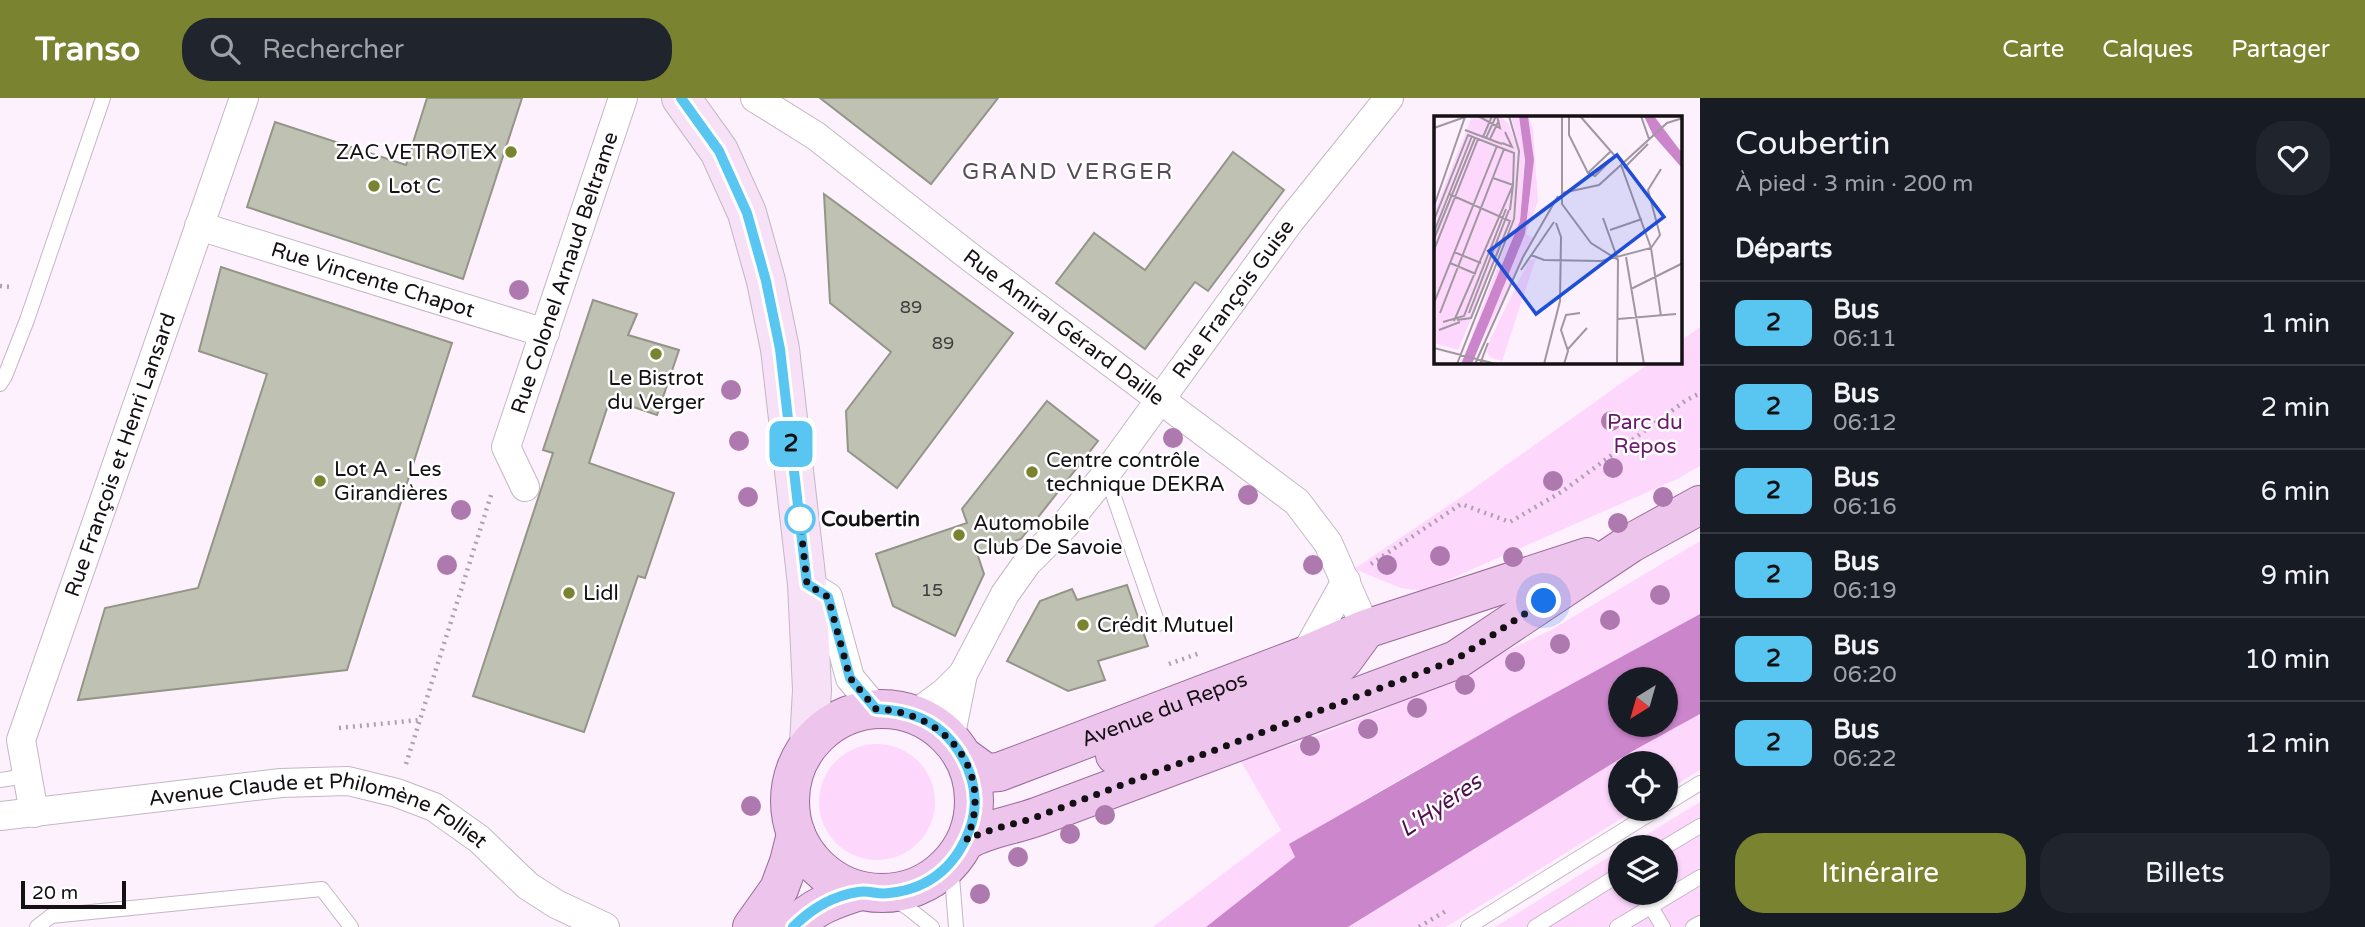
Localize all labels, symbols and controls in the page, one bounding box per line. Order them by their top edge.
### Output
search box [182,18,672,81]
text: Transo [35,30,140,69]
icon: search [206,30,244,68]
text: Rechercher [262,34,404,65]
text: Carte [2002,35,2064,64]
text: Calques [2102,35,2193,64]
text: Partager [2231,35,2330,64]
inset map [1434,116,1682,364]
button: heart [2256,121,2330,195]
text: Coubertin [1735,124,1891,163]
street label: Rue Colonel Arnaud Beltrame [506,129,624,417]
place label: ZAC VETROTEX [336,140,497,165]
marker: ZAC VETROTEX [503,144,519,160]
district label: GRAND VERGER [962,158,1174,186]
text: À pied · 3 min · 200 m [1735,170,1974,198]
place label: Lot C [388,174,441,199]
marker: Lot C [366,178,382,194]
street label: Rue François Guise [1167,215,1300,384]
text: Départs [1735,233,1832,264]
street label: Rue Vincente Chapot [268,237,477,323]
street label: Rue Amiral Gérard Daille [958,244,1169,411]
text: Bus [1833,294,1879,325]
house number: 89 [900,296,922,318]
text: 2 [1766,308,1781,337]
text: 1 min [2261,308,2330,339]
street label: Rue François et Henri Lansard [60,310,181,600]
text: 06:11 [1833,325,1897,353]
house number: 89 [932,332,954,354]
marker: Le Bistrot du Verger [648,346,664,362]
place label: Le Bistrot du Verger [607,366,705,415]
text: Bus [1833,378,1879,409]
text: 2 [1766,392,1781,421]
text: 2 min [2261,392,2330,423]
text: 06:12 [1833,409,1897,437]
park label: Parc du Repos [1607,410,1683,459]
line badge: 2 [768,421,814,467]
text: 2 [783,429,799,458]
place label: Centre contrôle technique DEKRA [1046,448,1225,497]
place label: Lot A - Les Girandières [334,457,448,506]
text: Bus [1833,462,1879,493]
marker: Centre contrôle technique DEKRA [1024,464,1040,480]
marker: Lot A - Les Girandières [312,473,328,489]
text: 2 [1766,476,1781,505]
text: 6 min [2261,476,2330,507]
text: 06:16 [1833,493,1897,521]
marker: Coubertin [785,504,815,534]
place label: Coubertin [821,507,920,532]
place label: Automobile Club De Savoie [973,511,1123,560]
marker: Automobile Club De Savoie [951,527,967,543]
text: Bus [1833,546,1879,577]
text: 2 [1766,560,1781,589]
text: 9 min [2261,560,2330,591]
text: 06:19 [1833,577,1897,605]
house number: 15 [921,579,943,601]
place label: Lidl [583,581,619,606]
your location [1526,583,1561,618]
marker: Lidl [561,585,577,601]
place label: Crédit Mutuel [1097,613,1234,638]
marker: Crédit Mutuel [1075,617,1091,633]
text: Bus [1833,630,1879,661]
text: 2 [1766,644,1781,673]
text: 10 min [2244,644,2330,675]
text: 06:20 [1833,661,1897,689]
street label: Avenue du Repos [1078,667,1251,752]
north arrow [1608,667,1678,737]
map controls [1608,667,1678,905]
text: Bus [1833,714,1879,745]
text: 2 [1766,728,1781,757]
text: 12 min [2244,728,2330,759]
text: 06:22 [1833,745,1897,773]
button: locate [1608,751,1678,821]
water label: L'Hyères [1394,767,1489,844]
street label: Avenue Claude et Philomène Folliet [147,768,492,853]
button: Itinéraire [1735,833,2026,913]
button: Billets [2040,833,2330,913]
button: layers [1608,835,1678,905]
scale bar [21,878,126,910]
text: 20 m [32,882,78,904]

